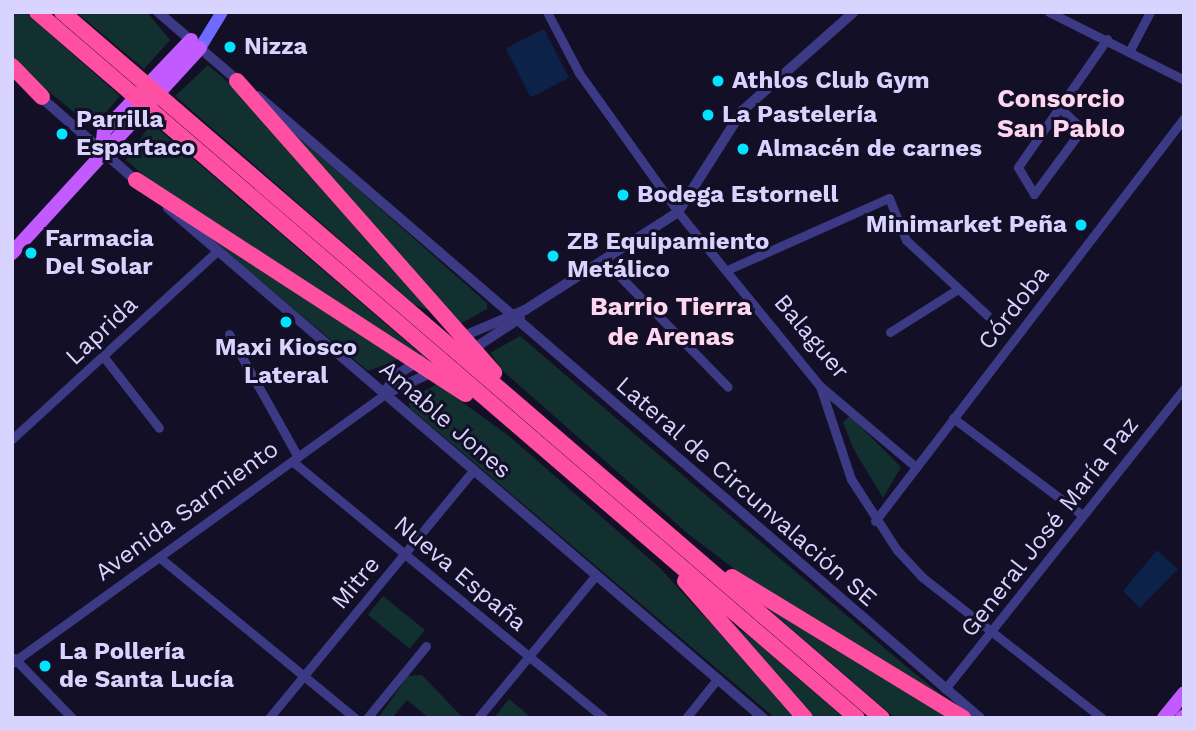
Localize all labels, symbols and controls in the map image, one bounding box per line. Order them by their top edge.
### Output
place label: Nizza [244,33,307,61]
marker: Nizza [222,39,238,55]
place label: Athlos Club Gym [732,67,930,95]
marker: Athlos Club Gym [710,73,726,89]
district label: Consorcio San Pablo [997,83,1125,144]
place label: La Pastelería [722,101,877,129]
place label: Parrilla Espartaco [76,106,195,162]
marker: La Pastelería [700,107,716,123]
marker: Parrilla Espartaco [54,126,70,142]
place label: Almacén de carnes [757,135,982,163]
marker: Almacén de carnes [735,141,751,157]
place label: Bodega Estornell [637,181,839,209]
marker: Bodega Estornell [615,187,631,203]
place label: Minimarket Peña [866,211,1067,239]
marker: Minimarket Peña [1073,217,1089,233]
place label: Farmacia Del Solar [45,225,154,281]
place label: ZB Equipamiento Metálico [567,228,769,284]
marker: Farmacia Del Solar [23,245,39,261]
marker: ZB Equipamiento Metálico [545,248,561,264]
street label: Córdoba [972,260,1056,356]
street label: Balaguer [767,289,855,385]
street label: Laprida [60,291,144,371]
district label: Barrio Tierra de Arenas [590,291,752,352]
marker: Maxi Kiosco Lateral [278,314,294,330]
place label: Maxi Kiosco Lateral [215,334,357,390]
street label: Amable Jones [373,355,517,485]
street label: Lateral de Circunvalación SE [609,371,883,613]
street label: General José María Paz [954,410,1146,644]
street label: Avenida Sarmiento [89,435,285,587]
street label: Nueva España [388,510,532,638]
street label: Mitre [326,551,386,615]
place label: La Pollería de Santa Lucía [59,638,234,694]
marker: La Pollería de Santa Lucía [37,658,53,674]

